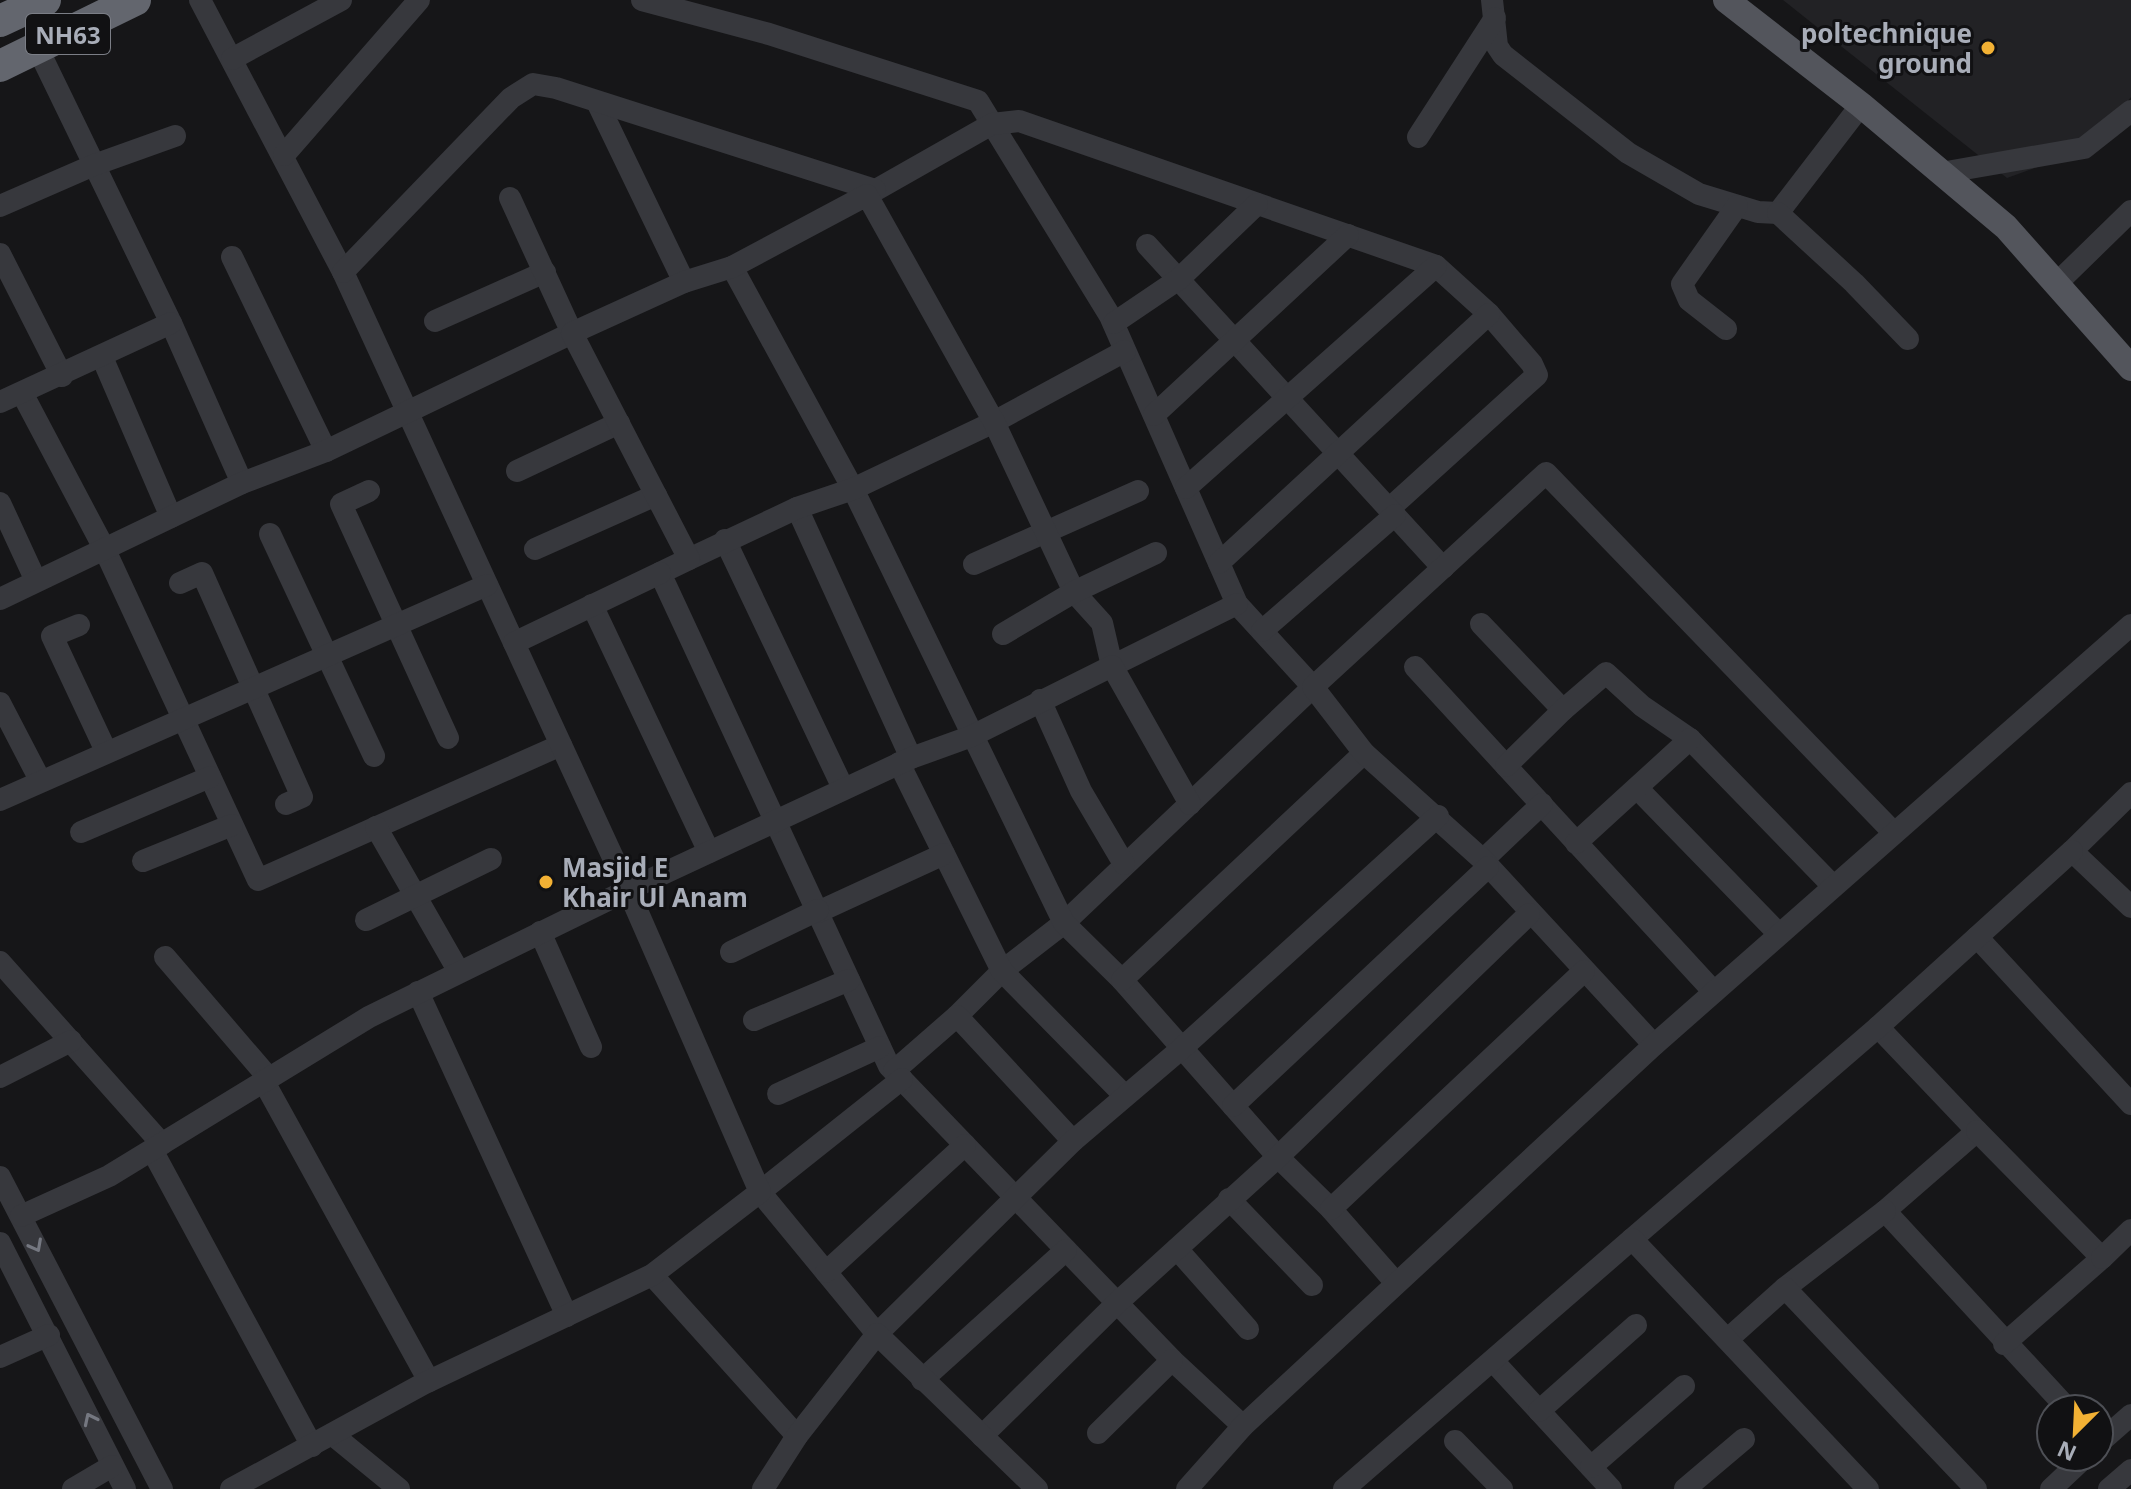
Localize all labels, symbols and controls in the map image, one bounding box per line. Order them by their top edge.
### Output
road number: NH63 [26,14,110,54]
place label: poltechnique ground [1801,15,1972,81]
marker: poltechnique ground [1979,39,1997,57]
place label: Masjid E Khair Ul Anam [562,849,748,915]
marker: Masjid E Khair Ul Anam [537,873,555,891]
one-way arrow [27,1237,42,1252]
north arrow [2035,1393,2115,1473]
one-way arrow [84,1413,100,1428]
text: N [2052,1435,2081,1470]

